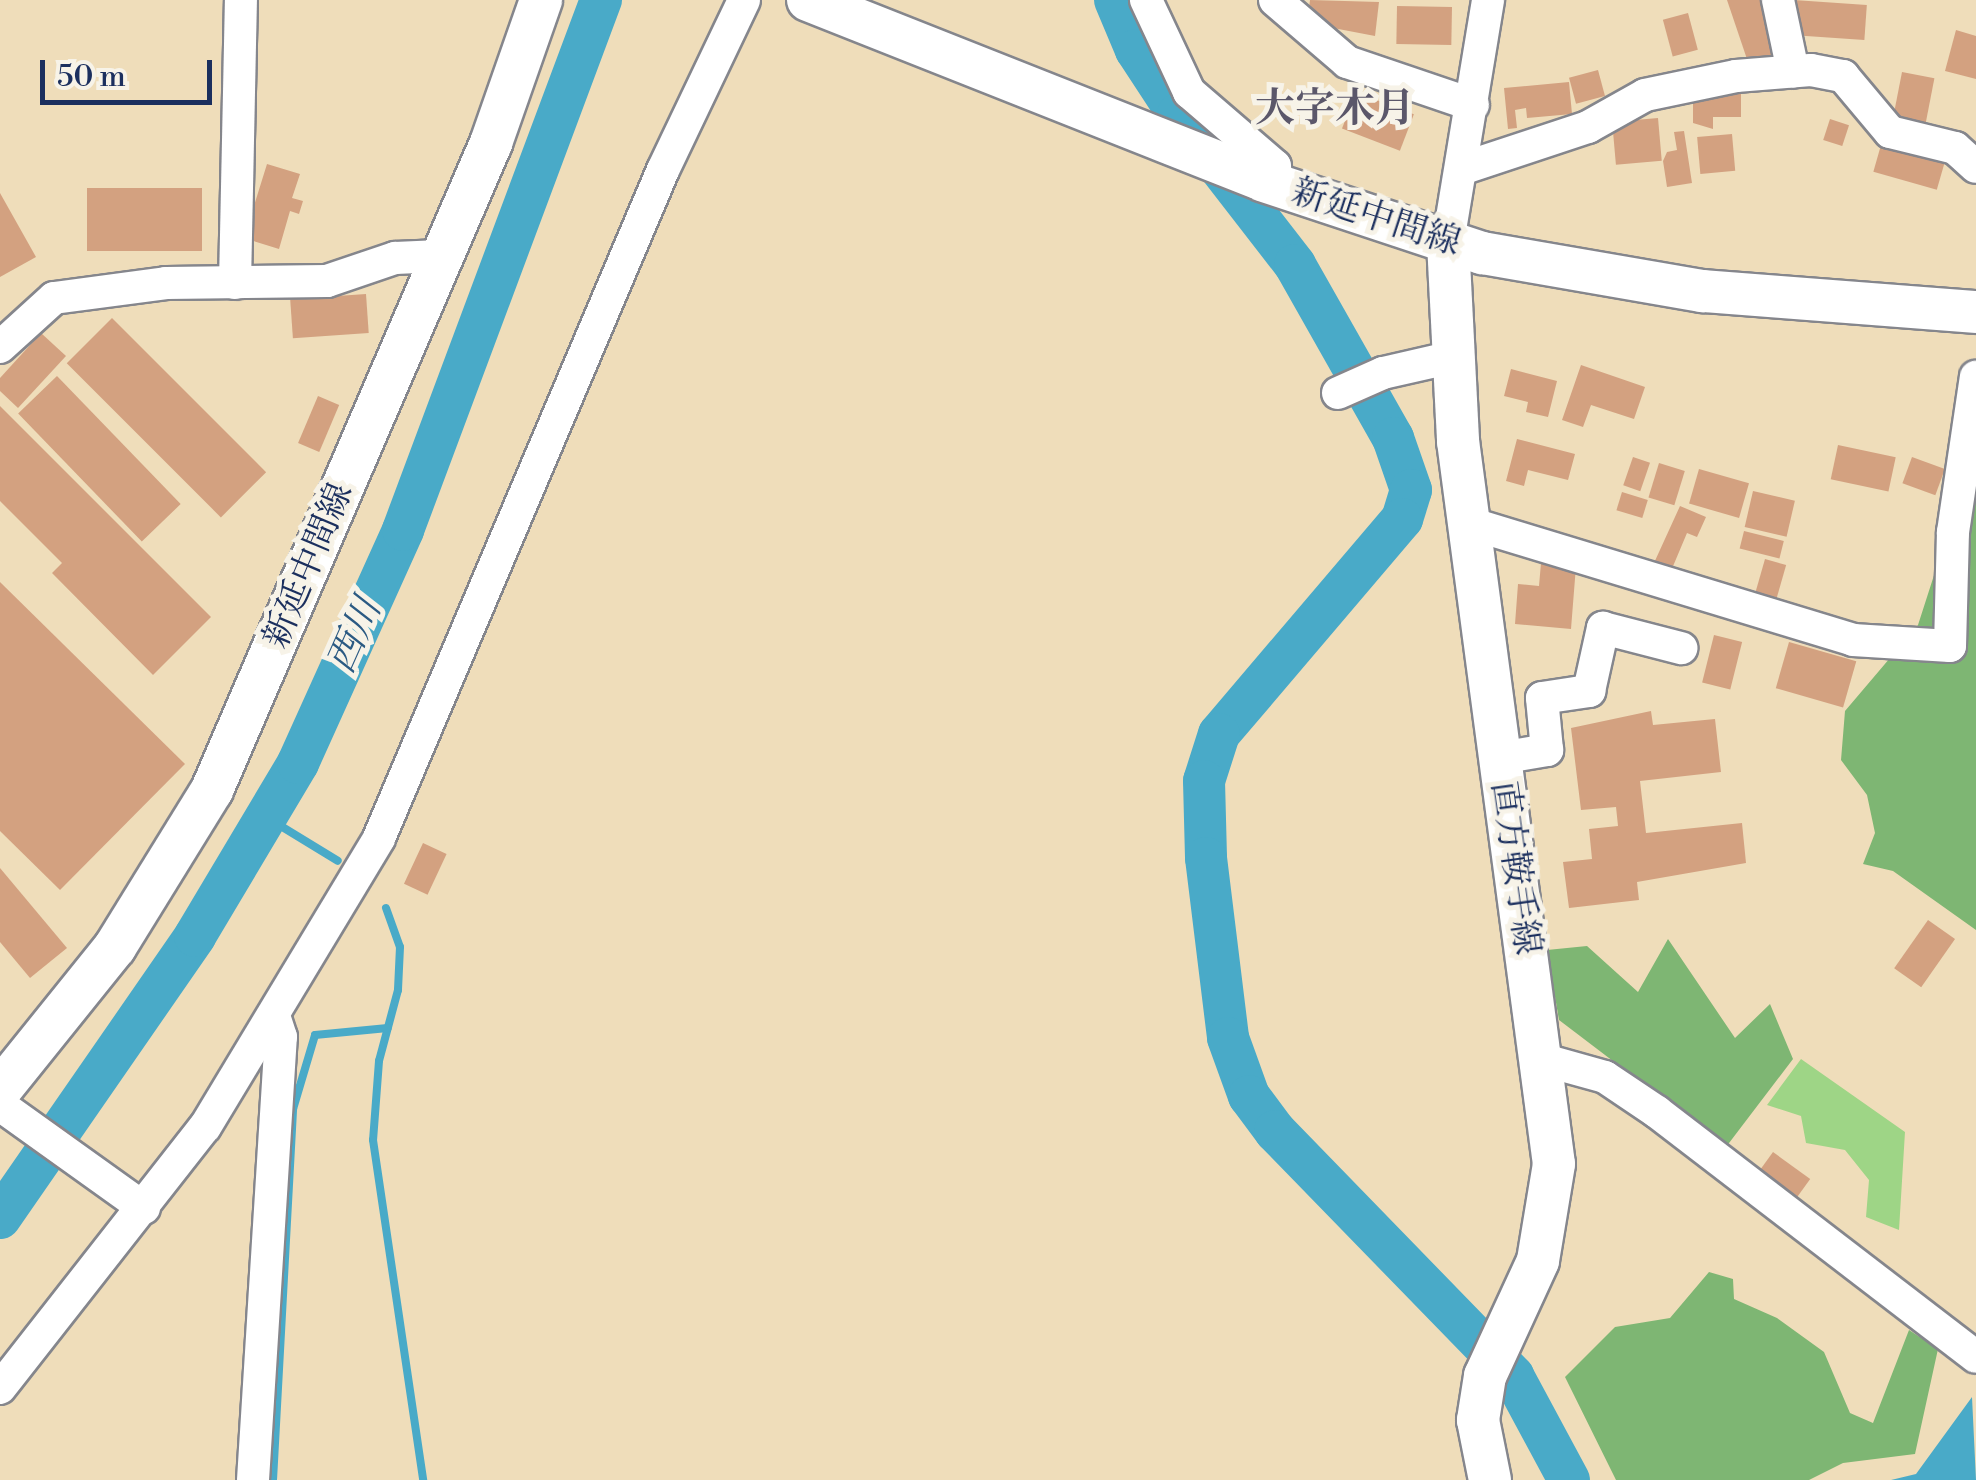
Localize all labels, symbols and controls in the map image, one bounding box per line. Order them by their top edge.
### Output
scale bar [45,40,218,102]
text: 50 m [57,58,126,96]
district label: 大字木月 [1255,85,1415,133]
street label: 新延中間線 [1286,171,1466,265]
street label: 新延中間線 [255,477,363,655]
water label: 西川 [319,592,391,680]
street label: 直方鞍手線 [1482,778,1548,958]

